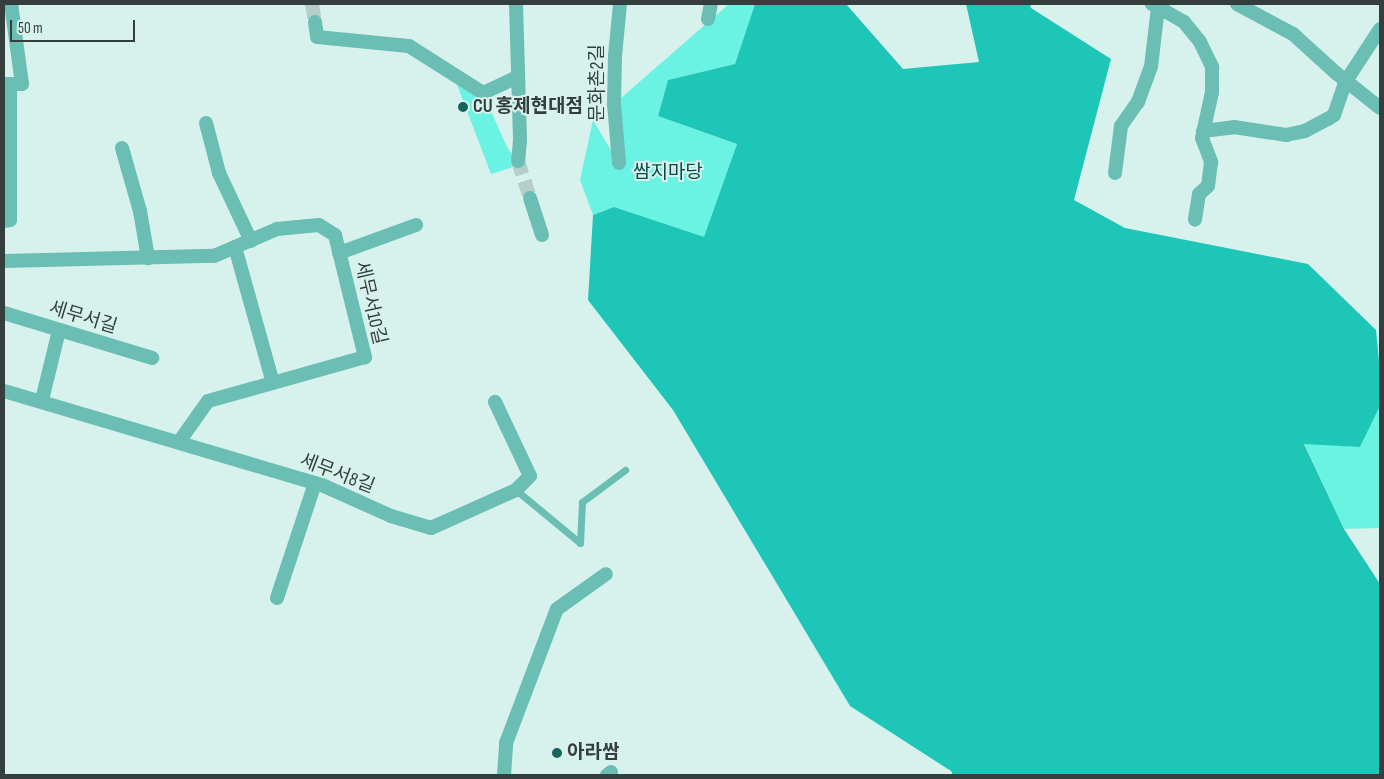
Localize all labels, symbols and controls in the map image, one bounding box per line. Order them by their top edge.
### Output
scale bar [12,10,138,42]
text: 50 m [18,19,43,38]
street label: 문화촌2길 [587,44,609,122]
place label: CU 홍제현대점 [473,96,583,118]
marker: CU 홍제현대점 [457,101,469,113]
park label: 쌈지마당 [633,162,703,184]
street label: 세무서10길 [349,259,391,347]
street label: 세무서길 [46,297,120,339]
street label: 세무서8길 [296,449,378,499]
place label: 아라쌈 [567,742,619,764]
marker: 아라쌈 [551,747,563,759]

